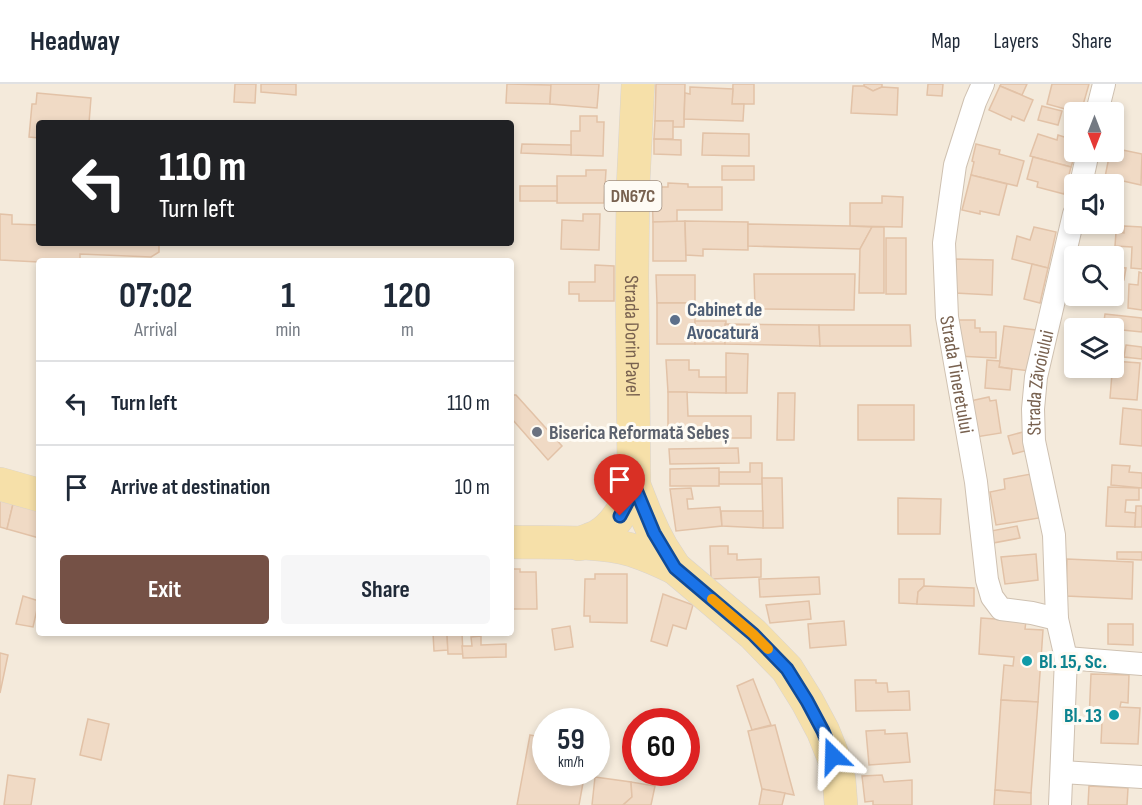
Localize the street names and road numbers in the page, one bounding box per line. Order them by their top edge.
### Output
road number: DN67C [604,181,662,211]
street label: Strada Dorin Pavel [619,275,644,397]
street label: Strada Tineretului [934,314,978,435]
street label: Strada Zăvoiului [1022,328,1060,436]

